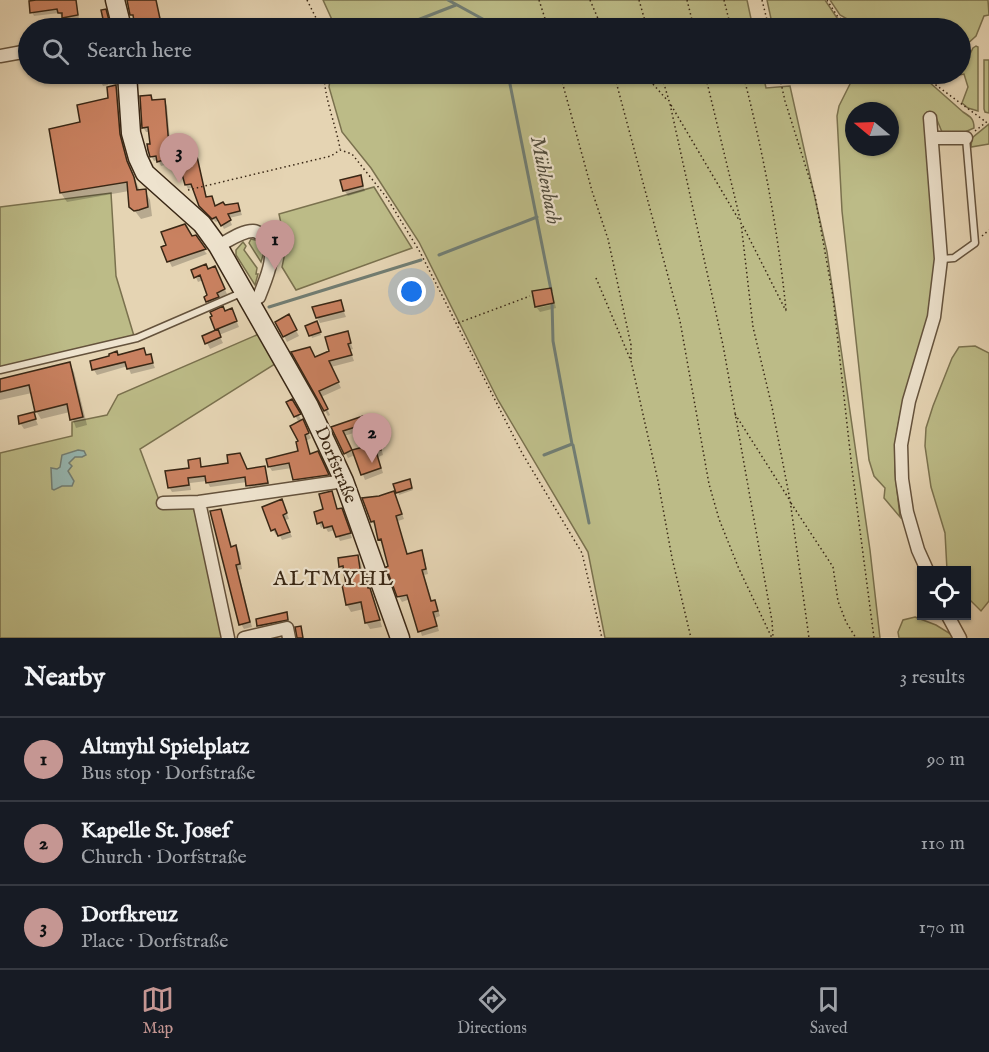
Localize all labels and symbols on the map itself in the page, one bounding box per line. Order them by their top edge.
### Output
north arrow [845,102,899,156]
pin: 3 [160,134,198,183]
water label: Mühlenbach [524,134,566,227]
pin: 1 [256,220,294,270]
your location [397,277,426,306]
pin: 2 [352,414,392,463]
street label: Dorfstraße [308,423,362,507]
district label: ALTMYHL [272,566,395,593]

